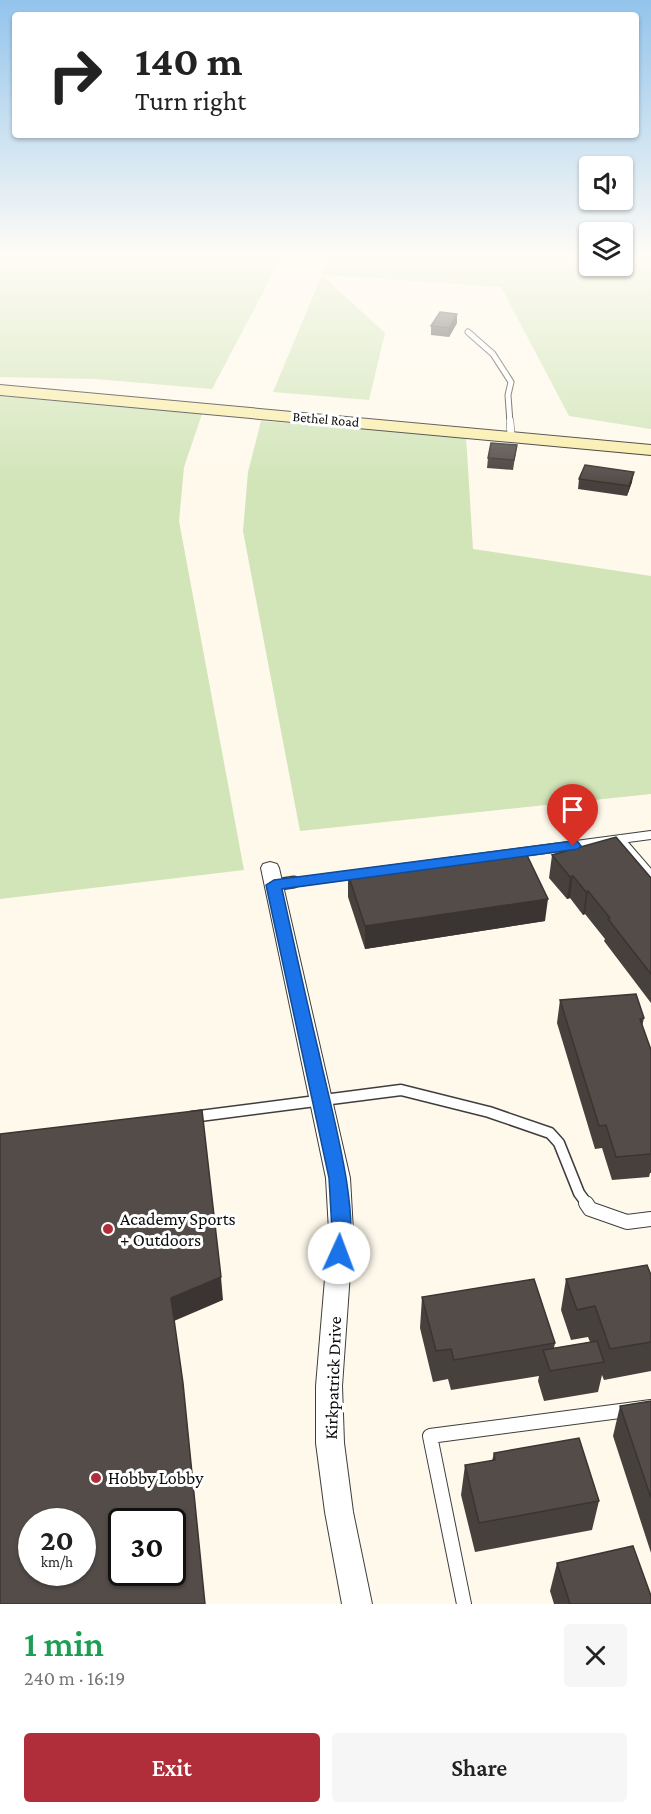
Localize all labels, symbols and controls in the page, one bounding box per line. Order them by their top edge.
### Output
icon: right [36,36,114,114]
text: 140 m [135,37,243,84]
text: Turn right [135,86,246,116]
map controls [579,156,633,276]
button: sound [579,156,633,210]
button: layers [579,222,633,276]
street label: Bethel Road [292,408,361,430]
pin [547,784,598,846]
icon: arrive [556,793,589,826]
place label: Academy Sports + Outdoors [120,1209,236,1250]
position arrow [307,1221,371,1285]
marker: Academy Sports + Outdoors [101,1222,115,1236]
street label: Kirkpatrick Drive [321,1316,345,1440]
place label: Hobby Lobby [108,1468,204,1488]
marker: Hobby Lobby [89,1471,103,1485]
speed limit sign: 30 [108,1508,186,1586]
text: 20 [40,1523,74,1556]
text: km/h [41,1554,73,1570]
text: 1 min [24,1624,104,1664]
button: close [564,1624,627,1687]
text: 240 m · 16:19 [24,1667,125,1689]
button: Exit [24,1733,320,1802]
button: Share [332,1733,627,1802]

